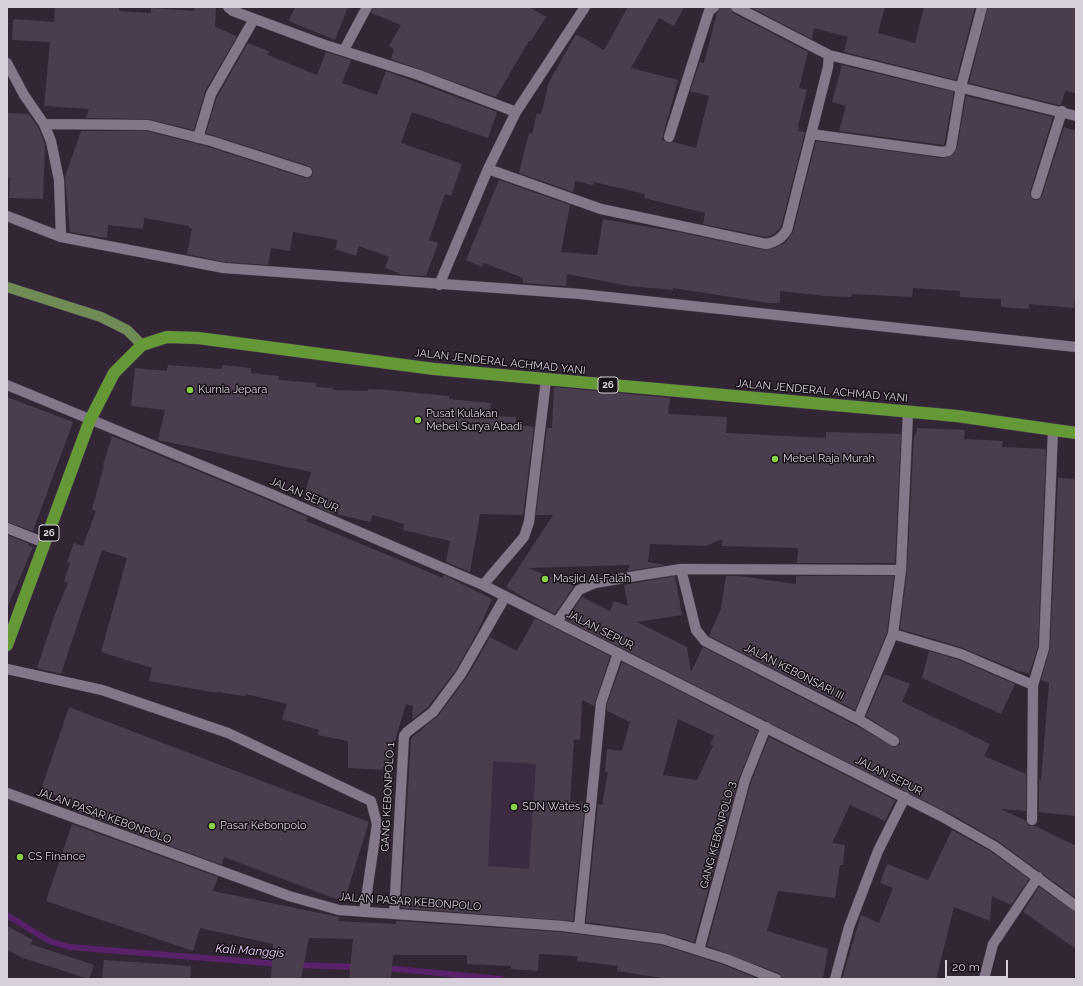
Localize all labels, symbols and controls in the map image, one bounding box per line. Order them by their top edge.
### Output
street label: JALAN JENDERAL ACHMAD YANI [414,346,586,378]
road number: 26 [598,377,618,393]
street label: JALAN JENDERAL ACHMAD YANI [736,377,908,405]
place label: Kurnia Jepara [198,383,267,397]
marker: Kurnia Jepara [185,385,195,395]
place label: Pusat Kulakan Mebel Surya Abadi [426,407,522,433]
marker: Pusat Kulakan Mebel Surya Abadi [413,415,423,425]
place label: Mebel Raja Murah [783,452,875,466]
marker: Mebel Raja Murah [770,454,780,464]
street label: JALAN SEPUR [268,475,340,515]
road number: 26 [39,525,59,541]
place label: Masjid Al-Falah [553,572,630,586]
marker: Masjid Al-Falah [540,574,550,584]
street label: JALAN SEPUR [564,607,636,653]
street label: JALAN KEBONSARI III [742,641,846,703]
street label: GANG KEBONPOLO 1 [379,742,397,852]
street label: JALAN SEPUR [853,753,925,799]
street label: GANG KEBONPOLO 3 [697,780,739,890]
street label: JALAN PASAR KEBONPOLO [35,785,173,847]
place label: SDN Wates 5 [522,800,589,814]
marker: SDN Wates 5 [509,802,519,812]
place label: Pasar Kebonpolo [220,819,307,833]
marker: Pasar Kebonpolo [207,821,217,831]
place label: CS Finance [28,850,85,864]
marker: CS Finance [15,852,25,862]
street label: JALAN PASAR KEBONPOLO [338,890,482,914]
water label: Kali Manggis [215,941,285,961]
scale bar [947,952,1010,978]
text: 20 m [952,960,980,974]

